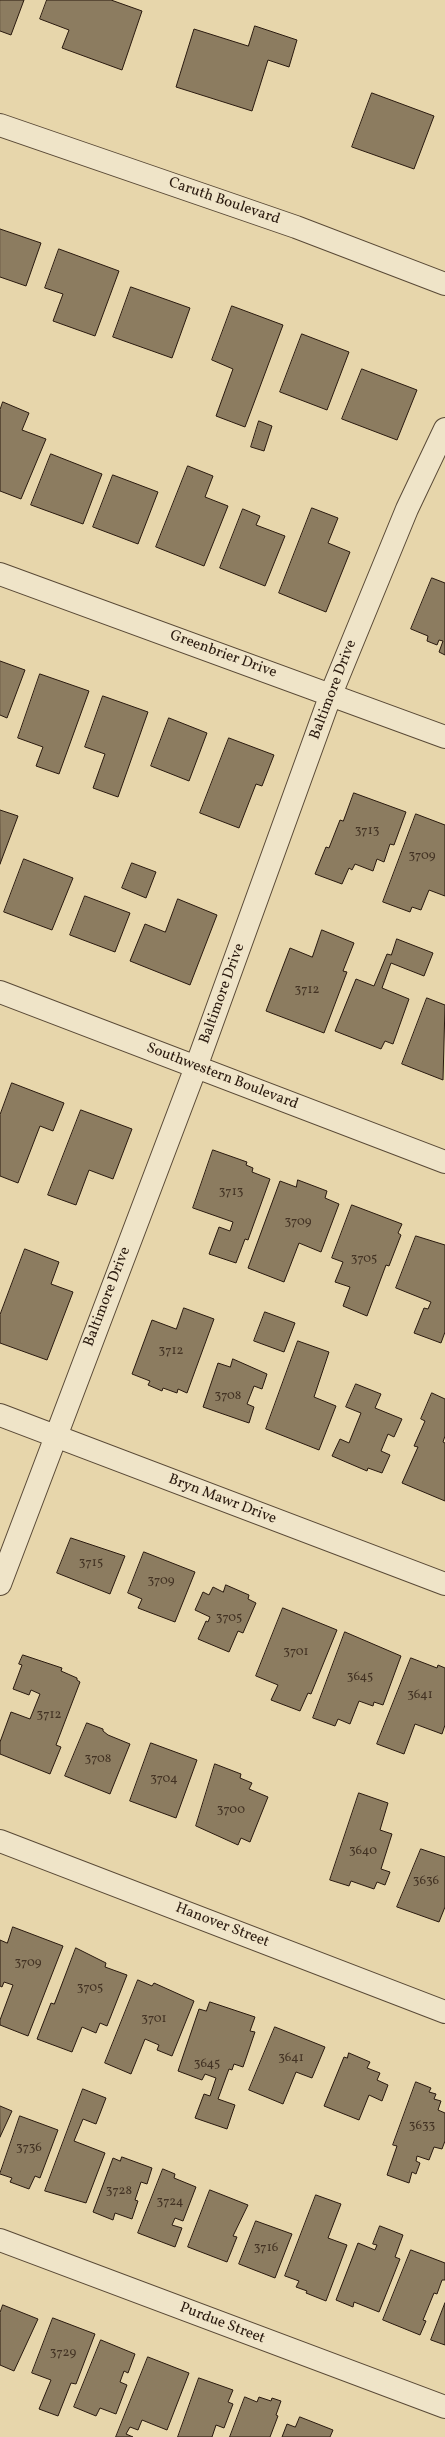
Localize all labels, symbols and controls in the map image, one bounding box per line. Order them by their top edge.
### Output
street label: Caruth Boulevard [166,175,282,229]
street label: Greenbrier Drive [167,627,279,683]
street label: Baltimore Drive [307,638,361,742]
house number: 3713 [355,824,379,840]
house number: 3709 [408,849,436,865]
street label: Baltimore Drive [197,941,249,1047]
house number: 3712 [295,983,319,999]
street label: Southwestern Boulevard [144,1040,300,1114]
house number: 3713 [219,1185,243,1201]
house number: 3709 [284,1215,312,1231]
street label: Baltimore Drive [81,1245,135,1349]
house number: 3705 [351,1252,377,1268]
house number: 3712 [159,1344,183,1360]
house number: 3708 [215,1389,241,1405]
street label: Bryn Mawr Drive [165,1471,279,1529]
house number: 3715 [79,1556,103,1572]
house number: 3709 [147,1574,175,1590]
house number: 3705 [216,1611,242,1627]
house number: 3701 [283,1645,309,1661]
house number: 3645 [347,1670,373,1686]
house number: 3641 [407,1688,433,1704]
house number: 3712 [37,1708,61,1724]
house number: 3708 [85,1752,111,1768]
house number: 3704 [150,1772,178,1788]
house number: 3700 [217,1803,245,1819]
house number: 3640 [349,1844,377,1860]
house number: 3636 [413,1874,439,1890]
street label: Hanover Street [173,1900,271,1952]
house number: 3709 [14,1956,42,1972]
house number: 3705 [77,1981,103,1997]
house number: 3701 [141,2012,167,2028]
house number: 3641 [278,2051,304,2067]
house number: 3645 [194,2057,220,2073]
house number: 3633 [409,2119,435,2135]
house number: 3736 [16,2141,42,2157]
house number: 3728 [106,2184,132,2200]
house number: 3724 [156,2195,184,2211]
house number: 3716 [254,2241,278,2257]
street label: Purdue Street [177,2300,267,2348]
house number: 3729 [50,2346,76,2362]

